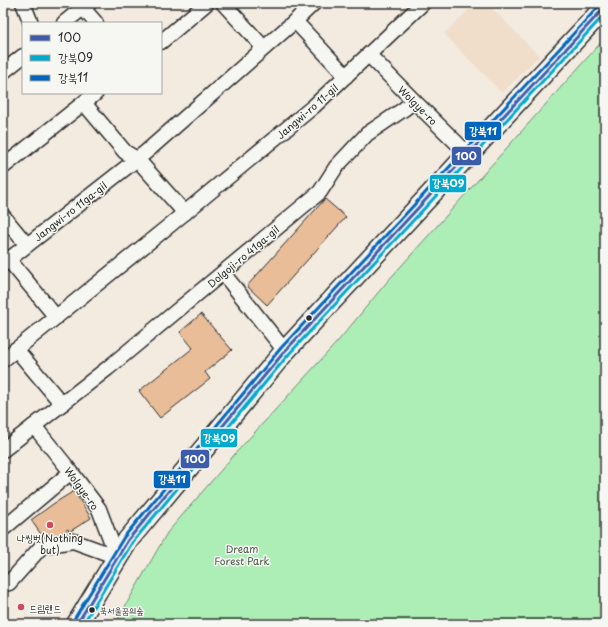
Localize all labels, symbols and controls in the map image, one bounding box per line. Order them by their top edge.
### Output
legend [22,22,162,94]
text: 100 [58,28,81,46]
text: 강북09 [58,48,93,66]
text: 강북11 [58,68,88,86]
street label: Jangwi-ro 11-gil [273,80,341,142]
street label: Wolgye-ro [394,82,441,129]
line badge: 강북11 [464,121,502,141]
text: 강북11 [469,122,497,139]
line badge: 100 [451,146,482,166]
text: 100 [455,147,477,164]
line badge: 강북09 [429,174,467,193]
text: 강북09 [432,174,465,191]
street label: Jangwi-ro 11ga-gil [30,178,110,244]
street label: Dolgoji-ro 41ga-gil [204,221,282,291]
unlabelled marker [304,313,314,323]
line badge: 강북09 [200,428,238,448]
text: 강북09 [203,429,236,446]
line badge: 100 [180,449,210,469]
text: 100 [184,450,206,467]
street label: Wolgye-ro [60,463,103,514]
line badge: 강북11 [153,470,191,489]
text: 강북11 [158,470,186,487]
marker: 나씽벗(Nothing but) [45,520,55,530]
place label: 나씽벗(Nothing but) [17,530,83,557]
park label: Dream Forest Park [214,541,270,568]
place label: 드림랜드 [29,600,61,615]
marker: 드림랜드 [16,602,26,612]
place label: 북서울꿈의숲 [100,603,143,617]
marker: 북서울꿈의숲 [87,605,97,615]

